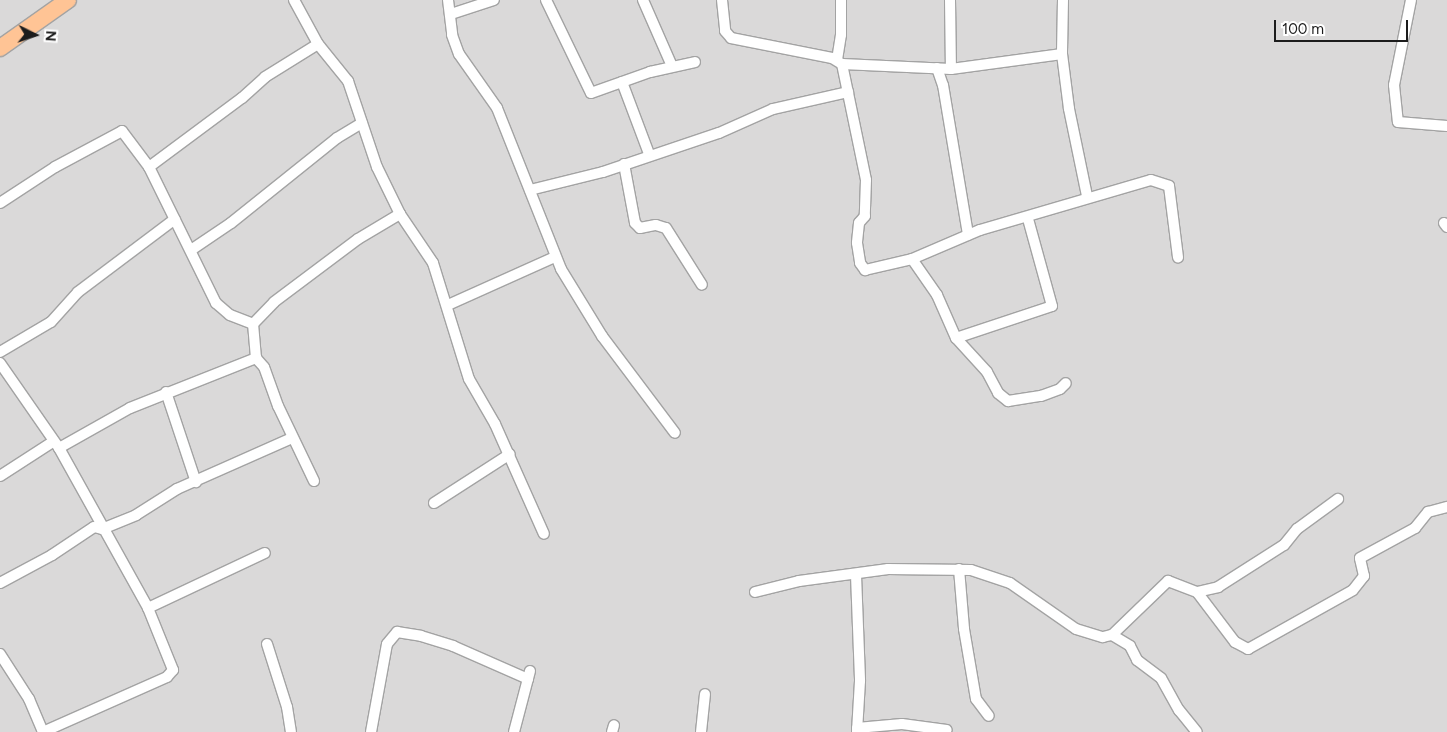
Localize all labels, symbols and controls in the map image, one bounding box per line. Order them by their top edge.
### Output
north arrow [10,10,60,60]
scale bar [1277,10,1411,42]
text: 100 m [1282,20,1324,38]
text: N [42,30,59,42]

